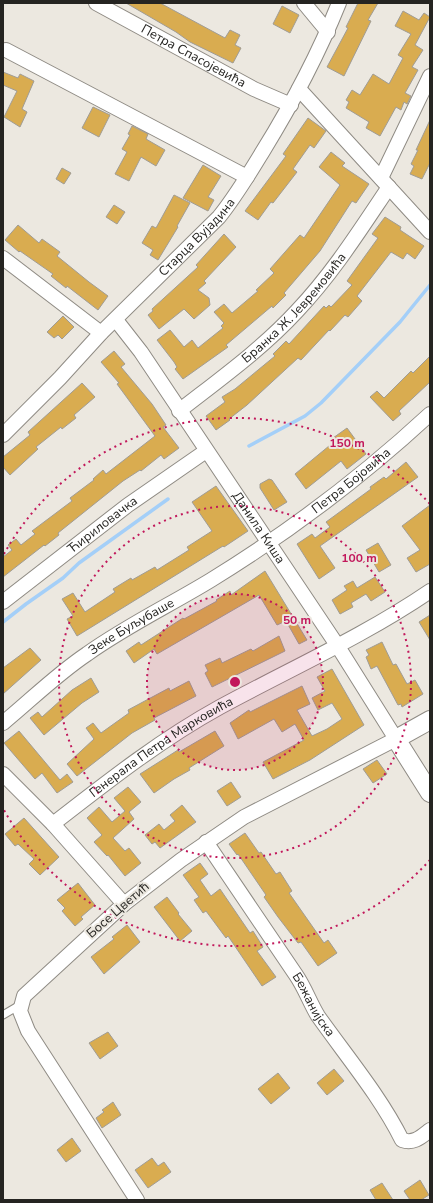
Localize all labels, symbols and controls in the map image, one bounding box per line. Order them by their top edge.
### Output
street label: Петра Спасојевића [138,20,249,92]
street label: Старца Вујадина [155,194,239,281]
street label: Бранка Ж. Јевремовића [238,249,350,367]
text: 150 m [329,435,365,451]
street label: Петра Бојовића [308,444,395,518]
street label: Данила Киша [228,488,289,567]
street label: Ћириловачка [64,492,141,558]
text: 100 m [341,550,377,566]
street label: Зеке Буљубаше [85,594,178,659]
text: 50 m [283,612,311,628]
centre of rings [228,675,242,689]
street label: Генерала Петра Марковића [86,693,236,802]
street label: Босе Цветић [83,878,153,942]
street label: Бежанијска [288,969,339,1040]

